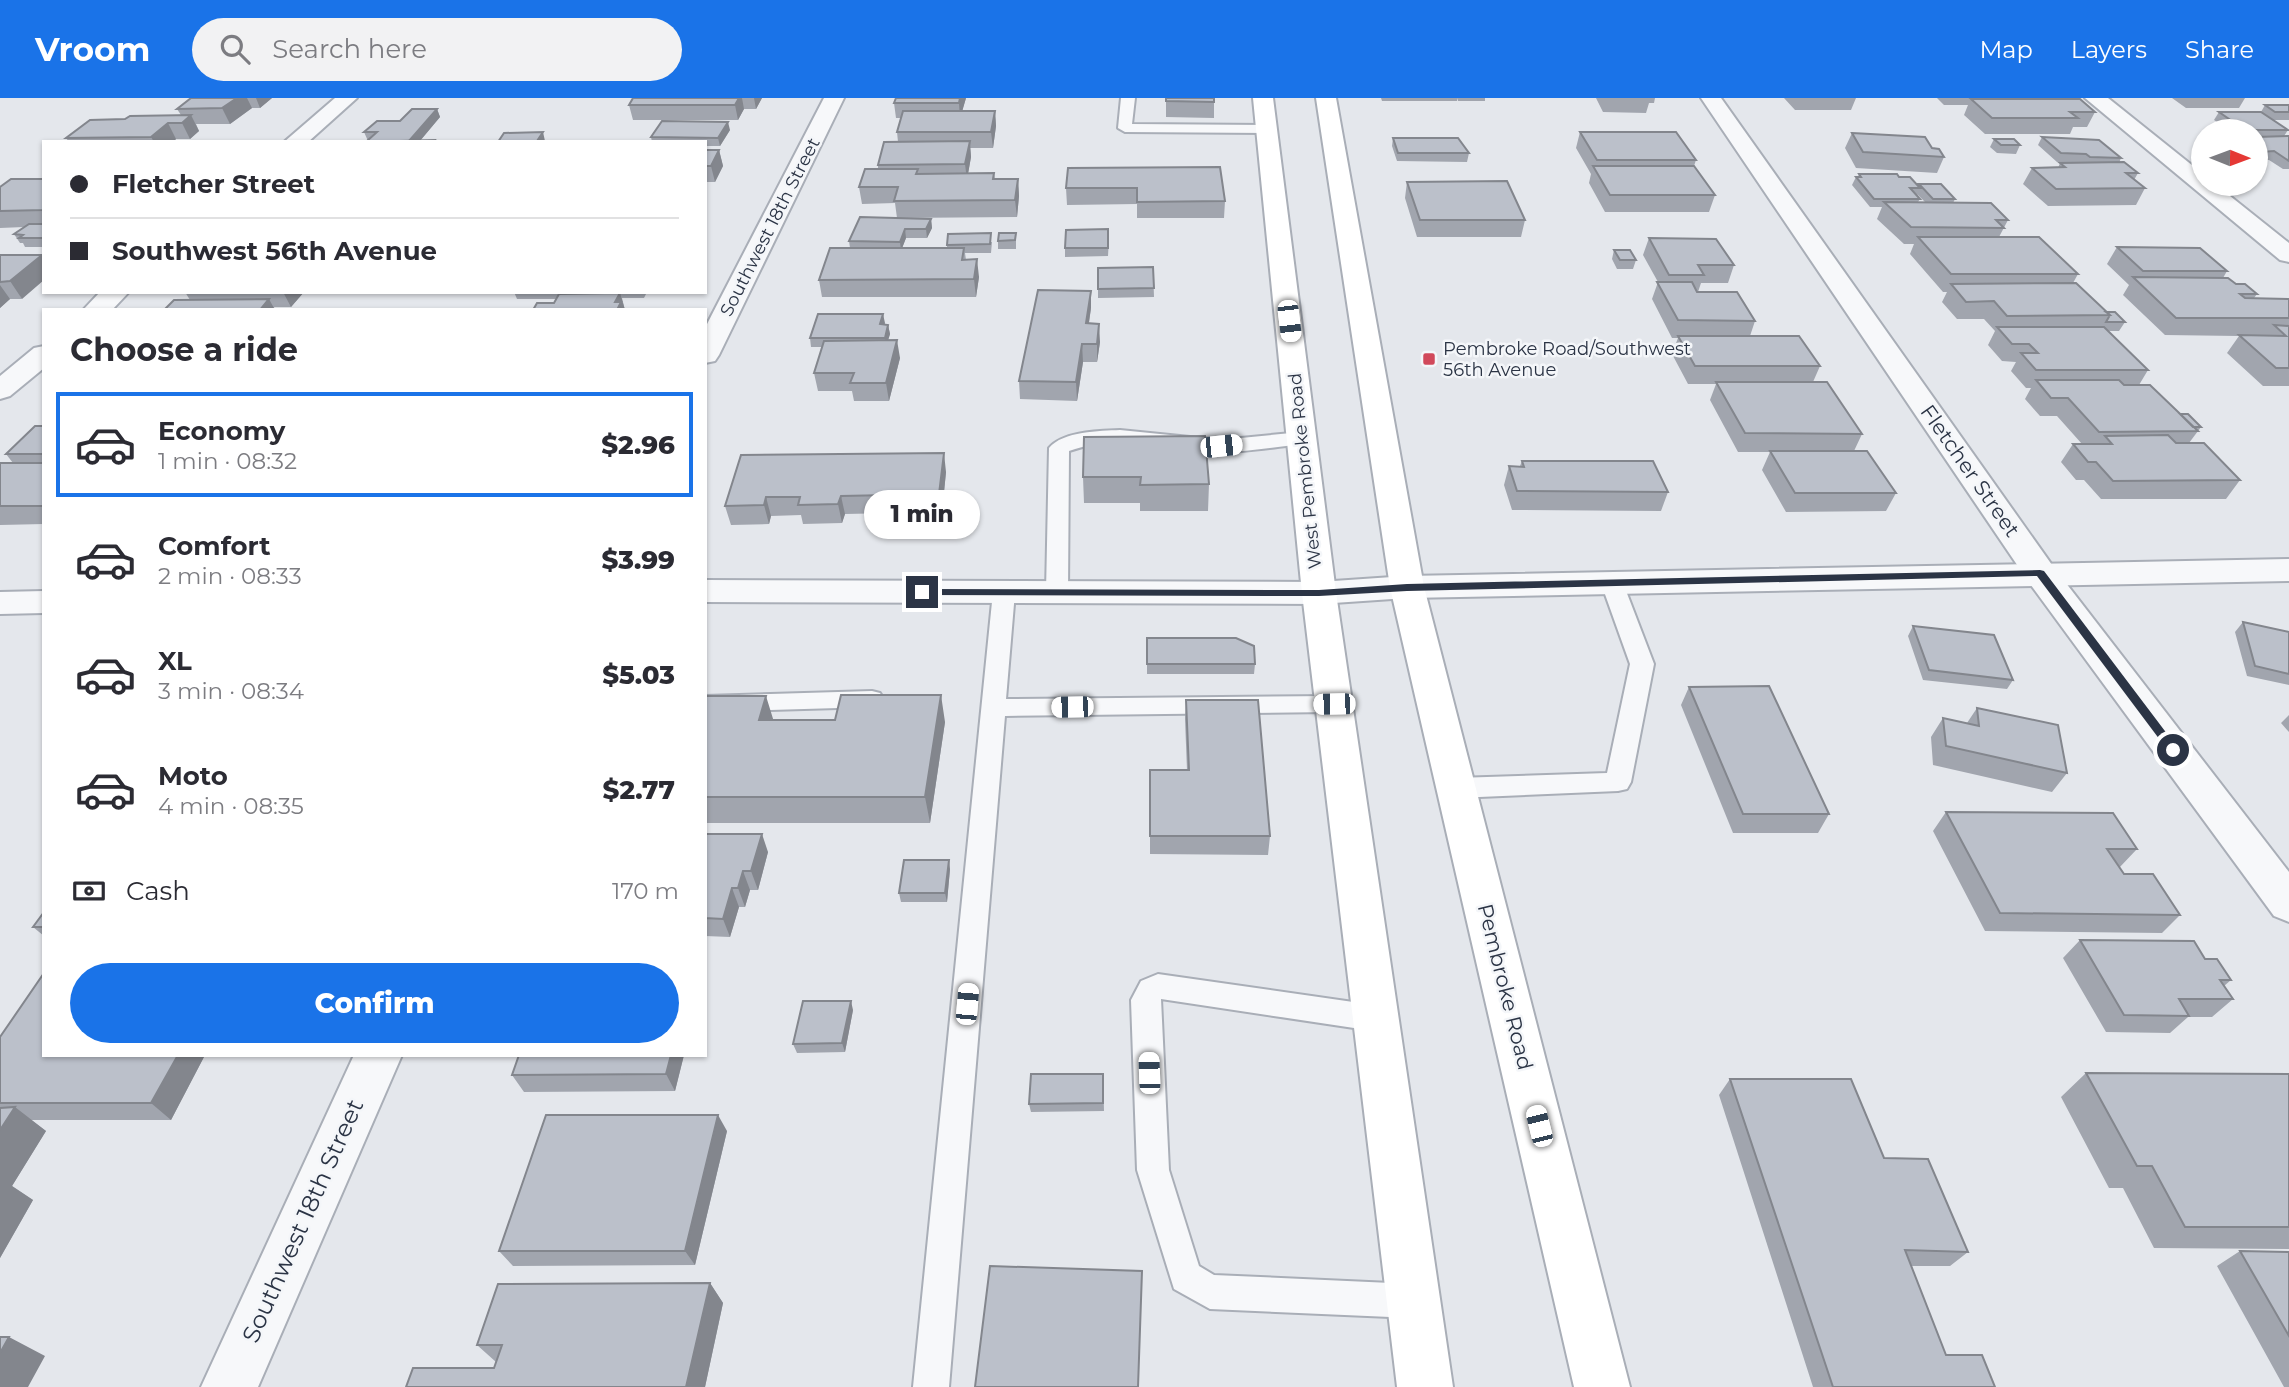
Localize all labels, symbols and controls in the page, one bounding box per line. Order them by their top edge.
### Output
search box [192,18,682,81]
text: Vroom [35,29,150,69]
icon: search [216,30,254,68]
text: Search here [272,33,427,65]
text: Map [1979,35,2033,64]
text: Layers [2071,35,2147,64]
text: Share [2185,35,2254,64]
north arrow [2191,119,2268,196]
map controls [2191,119,2268,196]
street label: Southwest 18th Street [715,134,825,320]
text: Fletcher Street [112,168,315,200]
text: Southwest 56th Avenue [112,235,437,267]
car [1277,299,1302,343]
text: Choose a ride [70,330,298,369]
place label: Pembroke Road/Southwest 56th Avenue [1443,338,1691,381]
marker: Pembroke Road/Southwest 56th Avenue [1421,351,1437,367]
street label: West Pembroke Road [1284,372,1326,570]
street label: Fletcher Street [1916,400,2025,542]
icon: car [74,413,137,476]
text: Economy [158,415,285,447]
text: $2.96 [601,429,675,461]
car [1200,433,1243,459]
text: 1 min · 08:32 [158,447,297,475]
callout: 1 min [864,490,980,540]
text: 1 min [890,500,954,528]
icon: car [74,528,137,591]
text: Comfort [158,530,270,562]
text: $3.99 [601,544,675,576]
text: 2 min · 08:33 [158,562,302,590]
route end [906,576,938,608]
icon: car [74,643,137,706]
text: XL [158,645,192,677]
text: $5.03 [602,659,675,691]
text: 3 min · 08:34 [158,677,304,705]
car [1313,693,1356,715]
car [1051,696,1094,718]
route start [2157,734,2189,766]
icon: car [74,758,137,821]
text: Moto [158,760,228,792]
text: $2.77 [603,774,675,806]
text: 4 min · 08:35 [158,792,304,820]
icon: cash [70,872,108,910]
text: Cash [126,875,190,907]
text: 170 m [612,877,679,905]
street label: Pembroke Road [1473,901,1538,1073]
button: Confirm [70,963,679,1043]
car [955,982,980,1026]
car [1138,1052,1161,1094]
street label: Southwest 18th Street [236,1094,369,1347]
car [1524,1103,1555,1149]

